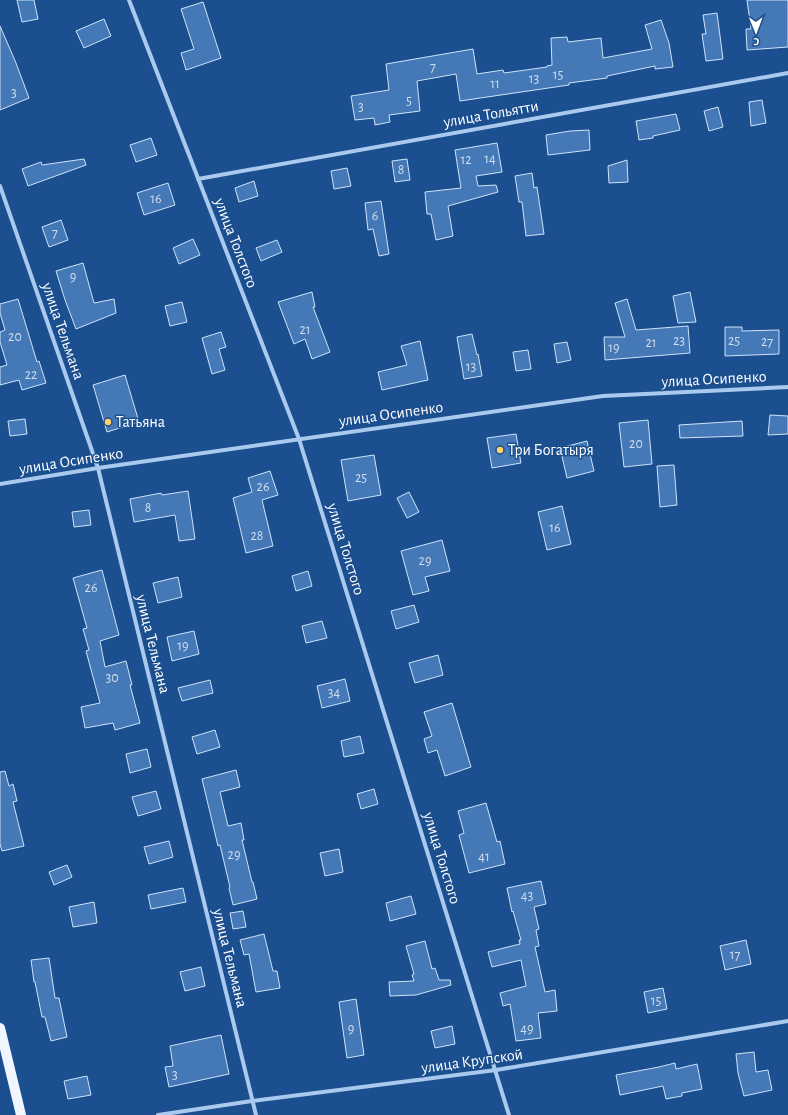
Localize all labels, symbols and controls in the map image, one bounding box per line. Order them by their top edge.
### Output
north arrow [736,12,776,52]
text: С [753,36,759,47]
house number: 7 [430,60,436,74]
house number: 15 [553,68,563,82]
house number: 13 [529,72,540,86]
house number: 11 [490,77,500,91]
house number: 3 [11,86,17,100]
house number: 5 [406,94,412,108]
street label: улица Тольятти [441,98,540,131]
house number: 3 [358,100,364,114]
house number: 14 [484,152,496,166]
house number: 12 [460,153,472,167]
house number: 8 [398,163,404,177]
house number: 16 [150,192,162,206]
street label: улица Толстого [210,195,261,291]
house number: 6 [372,209,378,223]
house number: 7 [52,226,58,240]
house number: 9 [70,270,76,284]
street label: улица Тельмана [38,280,87,382]
house number: 21 [299,323,311,337]
house number: 20 [8,330,22,344]
house number: 23 [673,334,685,348]
house number: 25 [728,334,740,348]
house number: 27 [761,335,773,349]
house number: 21 [645,336,657,350]
house number: 19 [608,341,620,355]
house number: 13 [466,360,477,374]
house number: 22 [25,368,37,382]
street label: улица Осипенко [660,368,767,391]
street label: улица Осипенко [337,399,445,430]
place label: Татьяна [116,414,165,430]
marker: Татьяна [103,417,113,427]
house number: 20 [629,437,643,451]
place label: Три Богатыря [508,442,594,458]
street label: улица Осипенко [17,445,125,478]
marker: Три Богатыря [495,445,505,455]
house number: 25 [355,471,367,485]
house number: 26 [257,480,269,494]
street label: улица Толстого [323,500,368,597]
house number: 8 [145,501,151,515]
house number: 16 [549,521,561,535]
house number: 28 [250,529,264,543]
house number: 29 [419,554,431,568]
house number: 26 [85,581,97,595]
street label: улица Тельмана [132,592,173,695]
house number: 19 [177,639,189,653]
house number: 30 [105,671,119,685]
house number: 34 [328,686,341,700]
street label: улица Толстого [419,809,464,906]
house number: 29 [228,848,240,862]
house number: 41 [478,850,490,864]
house number: 43 [521,889,533,903]
street label: улица Тельмана [209,906,250,1009]
house number: 17 [730,948,740,962]
house number: 15 [651,994,661,1008]
house number: 9 [348,1022,354,1036]
house number: 49 [520,1022,534,1036]
street label: улица Крупской [419,1046,524,1077]
house number: 3 [172,1068,178,1082]

